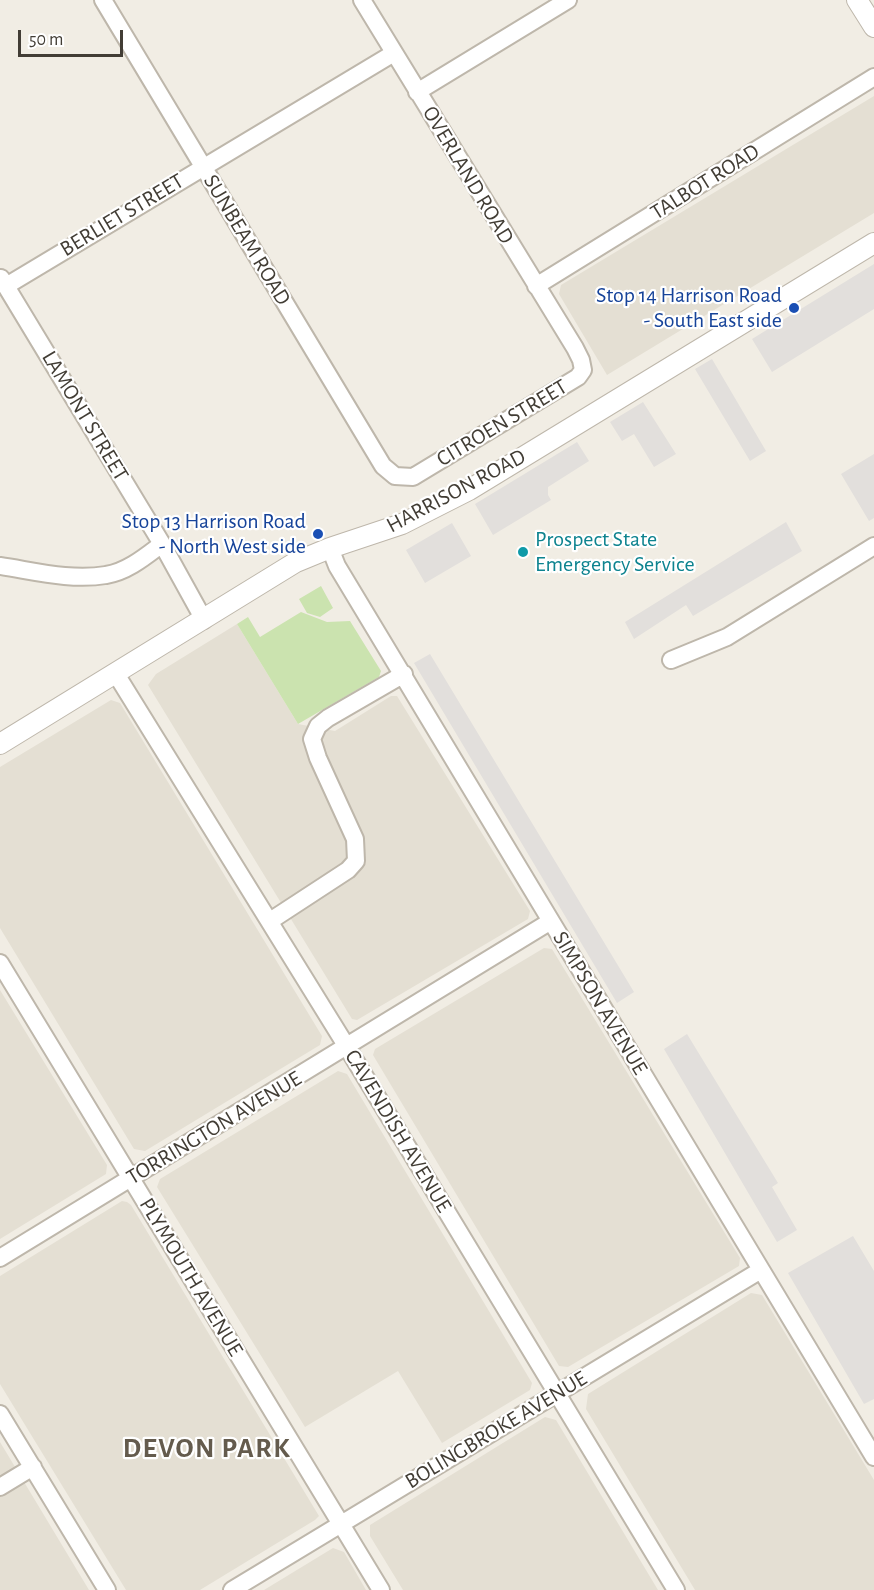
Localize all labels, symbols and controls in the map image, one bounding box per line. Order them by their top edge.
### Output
scale bar [21,18,126,56]
text: 50 m [29,31,63,49]
street label: OVERLAND ROAD [416,101,520,249]
street label: TALBOT ROAD [646,138,764,226]
street label: BERLIET STREET [55,168,189,262]
street label: SUNBEAM ROAD [198,170,296,310]
place label: Stop 14 Harrison Road - South East side [596,282,782,334]
marker: Stop 14 Harrison Road - South East side [787,301,801,315]
street label: LAMONT STREET [36,346,134,486]
street label: CITROEN STREET [432,374,572,472]
street label: HARRISON ROAD [382,443,530,539]
place label: Stop 13 Harrison Road - North West side [121,508,306,560]
place label: Prospect State Emergency Service [535,526,695,578]
marker: Stop 13 Harrison Road - North West side [311,527,325,541]
marker: Prospect State Emergency Service [516,545,530,559]
street label: SIMPSON AVENUE [547,926,653,1080]
street label: CAVENDISH AVENUE [339,1045,457,1217]
street label: TORRINGTON AVENUE [122,1065,306,1191]
street label: PLYMOUTH AVENUE [133,1193,249,1361]
street label: BOLINGBROKE AVENUE [400,1365,592,1495]
district label: DEVON PARK [123,1432,291,1466]

